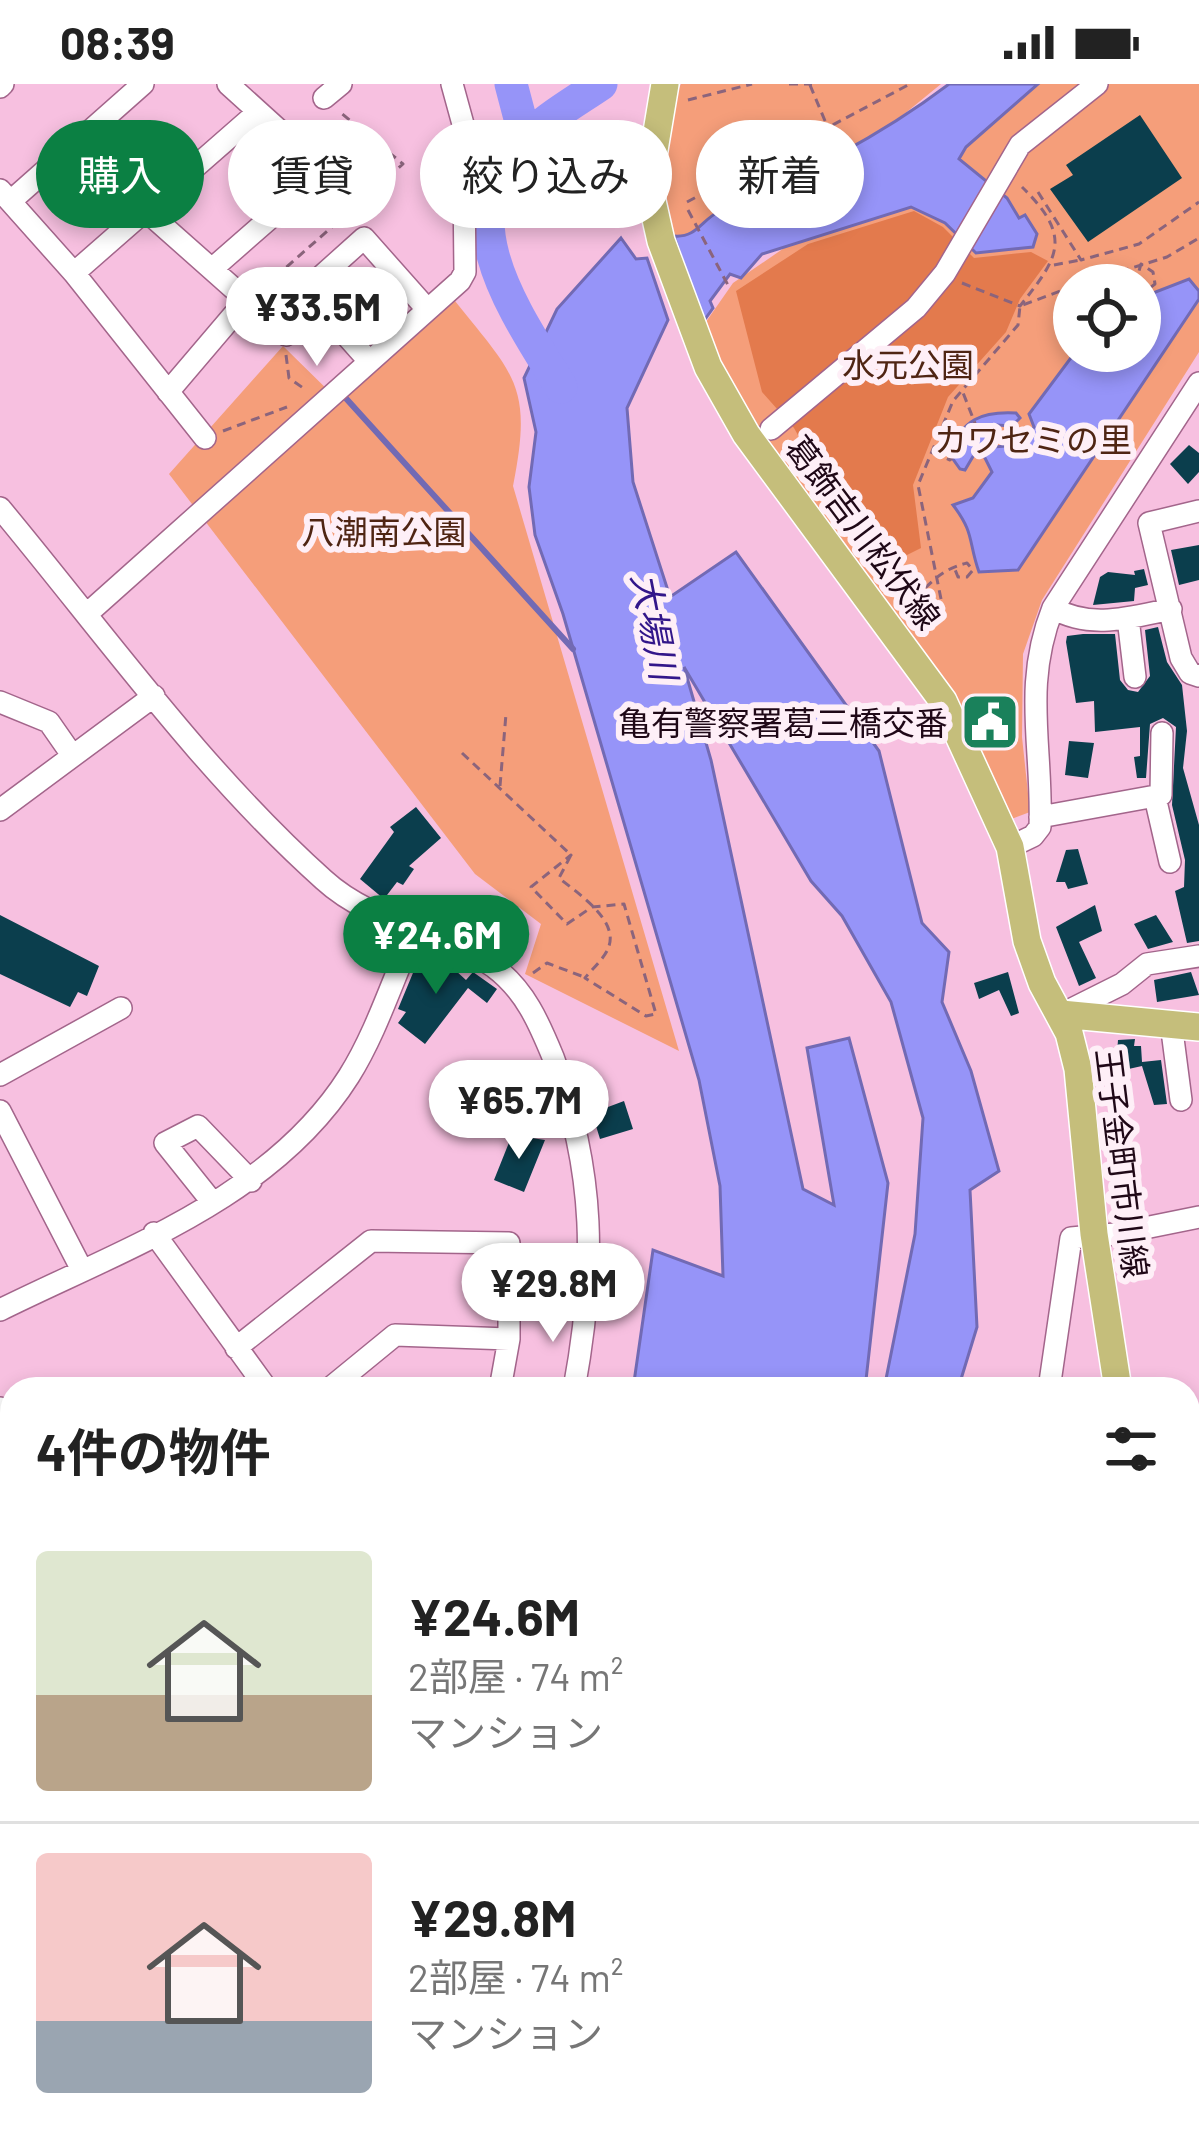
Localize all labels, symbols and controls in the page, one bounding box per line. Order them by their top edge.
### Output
text: 08:39 [60,15,175,69]
chip: 購入 [36,120,204,228]
chip: 賃貸 [228,120,396,228]
chip: 絞り込み [420,120,672,228]
chip: 新着 [696,120,864,228]
map controls [1053,264,1161,372]
button: locate [1053,264,1161,372]
pin: ¥33.5M [219,267,415,369]
text: ¥33.5M [253,282,381,329]
park label: 水元公園 [842,344,974,384]
park label: カワセミの里 [934,419,1132,459]
street label: 葛飾吉川松伏線 [779,428,949,636]
park label: 八潮南公園 [302,511,467,551]
water label: 大場川 [625,569,688,687]
public building icon: 亀有警察署葛三橋交番 [959,691,1021,753]
place label: 亀有警察署葛三橋交番 [618,702,948,742]
pin: ¥24.6M [338,895,534,997]
text: ¥24.6M [370,910,502,957]
street label: 王子金町市川線 [1089,1046,1157,1280]
pin: ¥65.7M [421,1060,617,1162]
text: ¥65.7M [456,1075,582,1122]
pin: ¥29.8M [455,1243,651,1345]
text: ¥29.8M [489,1258,617,1305]
icon: filters [1098,1416,1164,1482]
text: 4件の物件 [36,1420,271,1481]
text: ¥24.6M [408,1585,580,1646]
icon: home [132,1599,276,1743]
text: 2部屋 · 74 m² [408,1652,623,1699]
text: マンション [408,1708,603,1755]
text: ¥29.8M [408,1886,576,1947]
icon: home [132,1901,276,2045]
text: 2部屋 · 74 m² [408,1953,623,2000]
text: マンション [408,2009,603,2056]

